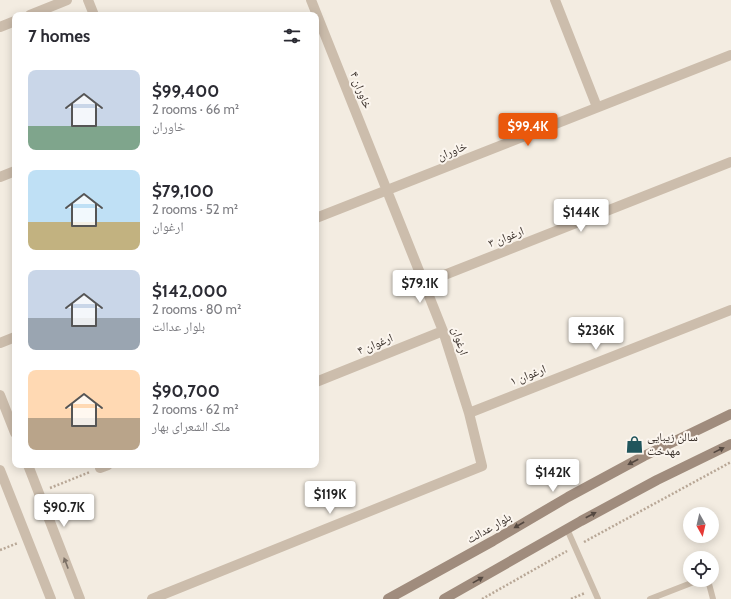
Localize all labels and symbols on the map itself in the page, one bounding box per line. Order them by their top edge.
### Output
street label: خاوران ۴ [347,69,376,111]
pin: $99.4K [495,113,561,147]
street label: خاوران [435,138,469,163]
pin: $144K [553,199,609,233]
street label: ارغوان ۳ [486,223,526,250]
pin: $79.1K [387,270,453,304]
pin: $236K [568,317,624,351]
street label: ارغوان [449,325,472,357]
street label: ارغوان ۴ [355,330,395,357]
street label: ارغوان ۱ [508,361,548,388]
place label: سالن زیبایی مهدخت [647,429,698,458]
shop icon: سالن زیبایی مهدخت [624,434,644,454]
one-way arrow [713,447,725,453]
pin: $142K [525,459,581,493]
one-way arrow [627,459,639,465]
pin: $119K [302,481,358,515]
pin: $90.7K [31,494,97,528]
north arrow [683,507,719,543]
street label: بلوار عدالت [464,509,514,547]
one-way arrow [585,512,597,519]
one-way arrow [514,522,525,529]
one-way arrow [63,557,69,568]
one-way arrow [472,577,484,583]

